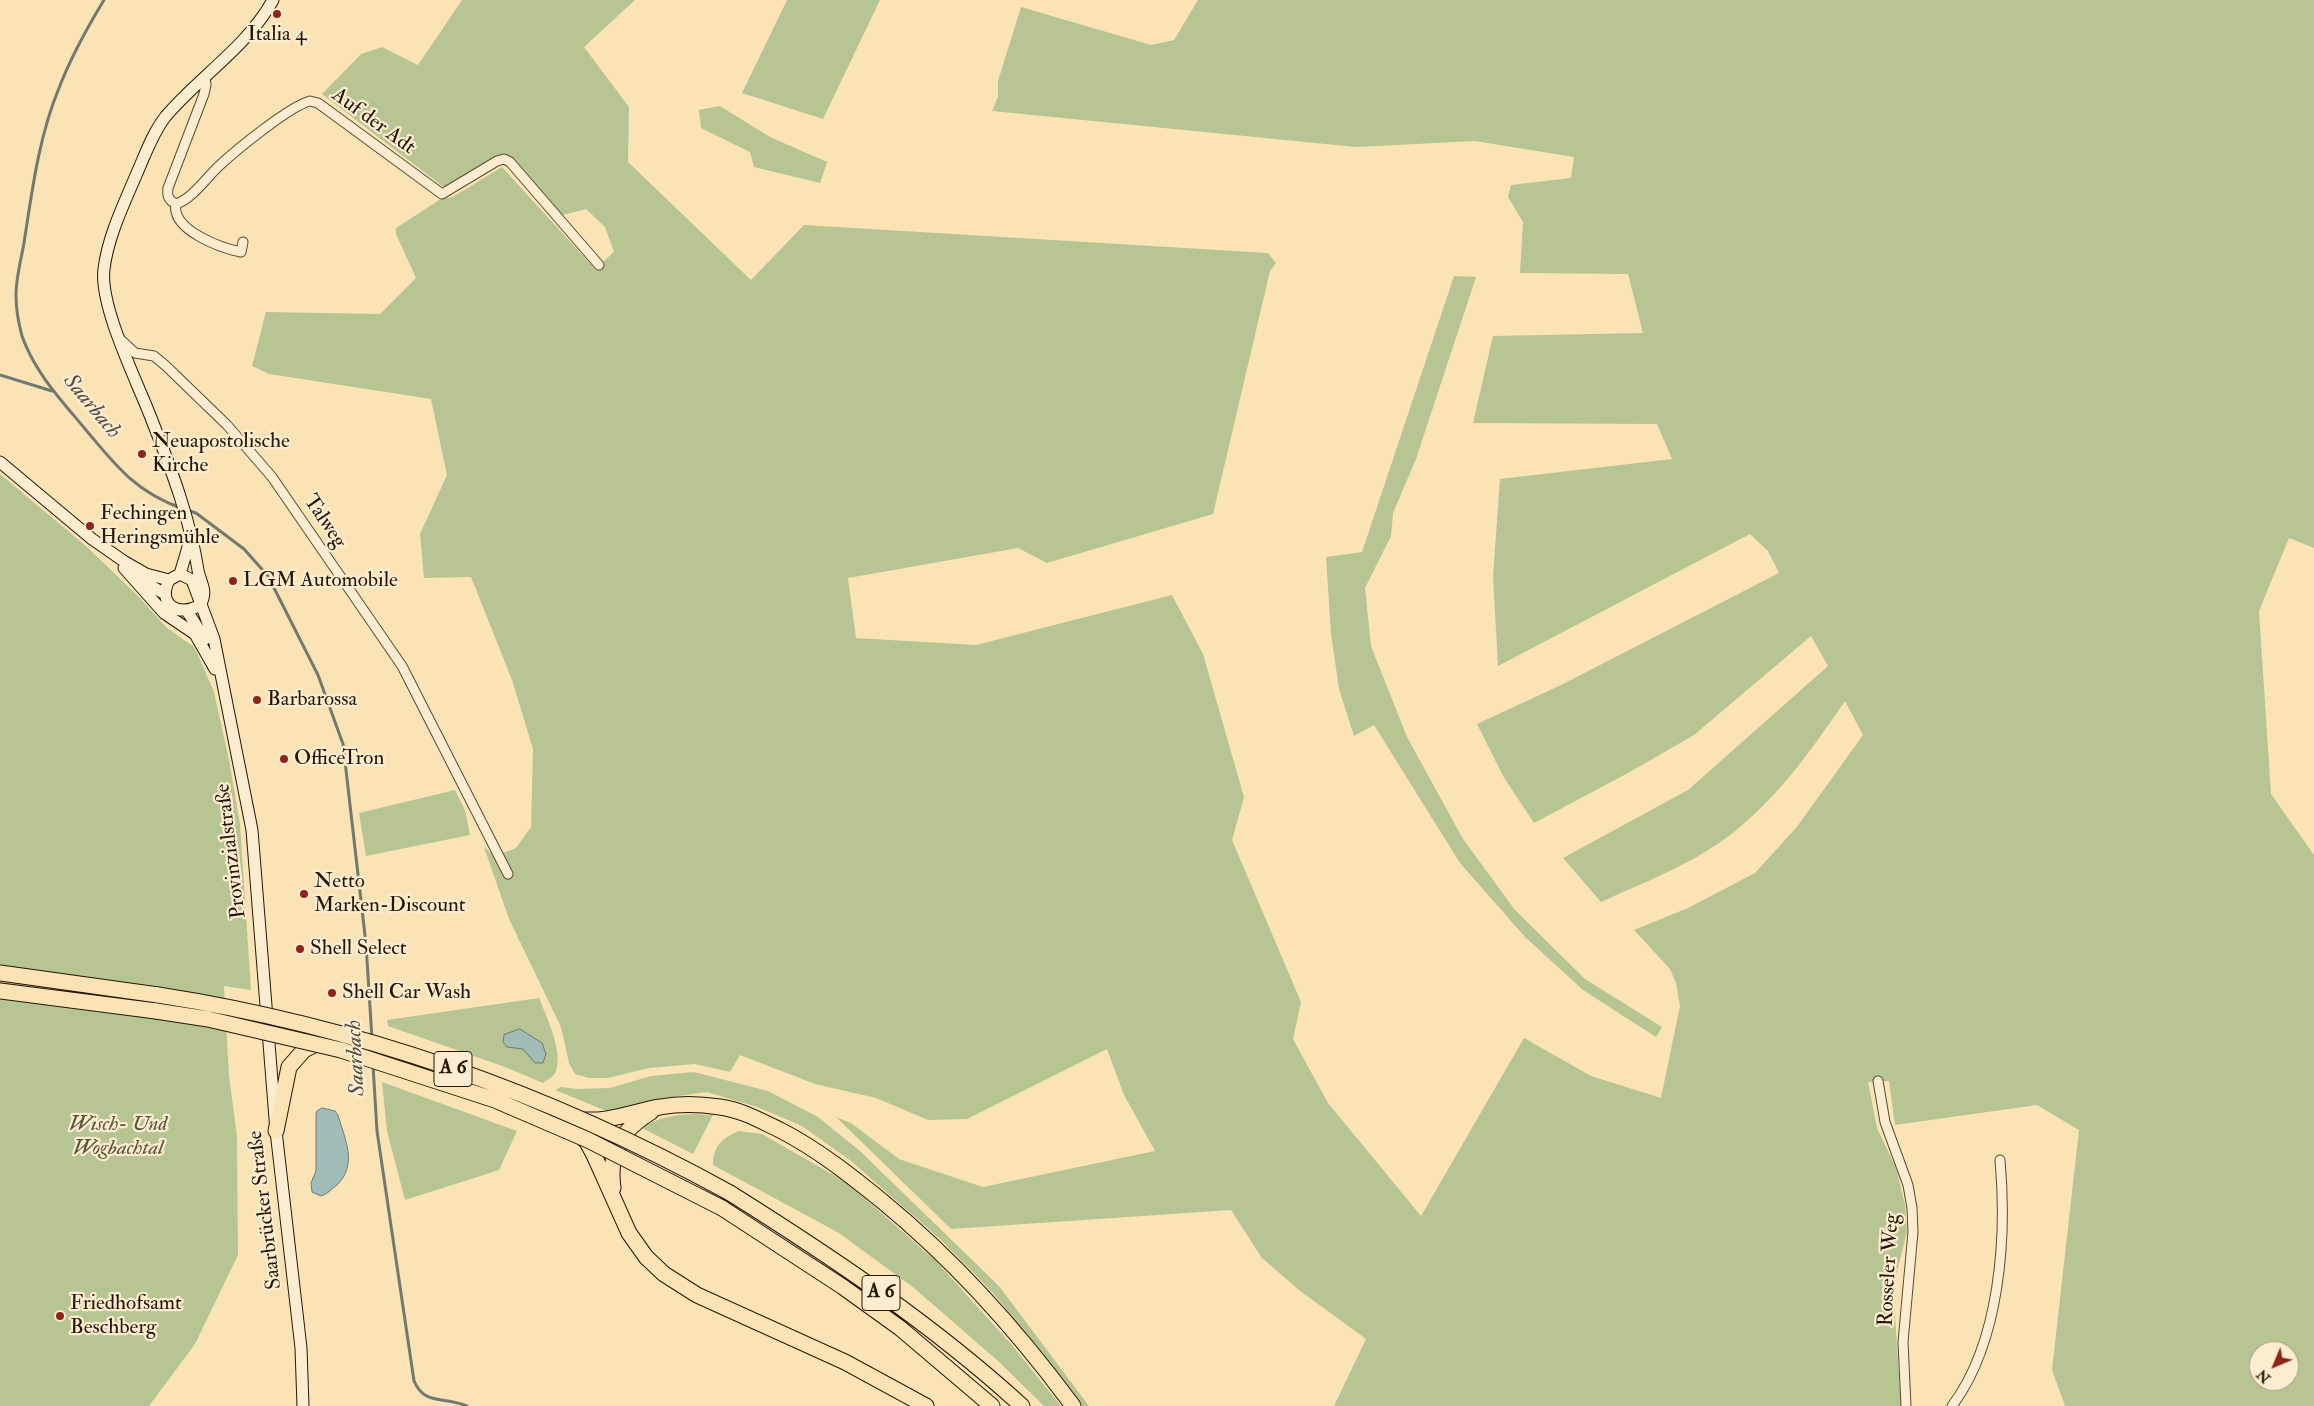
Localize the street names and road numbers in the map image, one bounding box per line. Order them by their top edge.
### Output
street label: Auf der Adt [326,83,420,161]
street label: Talweg [297,490,351,554]
street label: Provinzialstraße [211,782,253,920]
road number: A 6 [434,1052,472,1086]
street label: Saarbrücker Straße [244,1129,288,1291]
street label: Rosseler Weg [1874,1213,1906,1327]
road number: A 6 [862,1276,900,1310]

